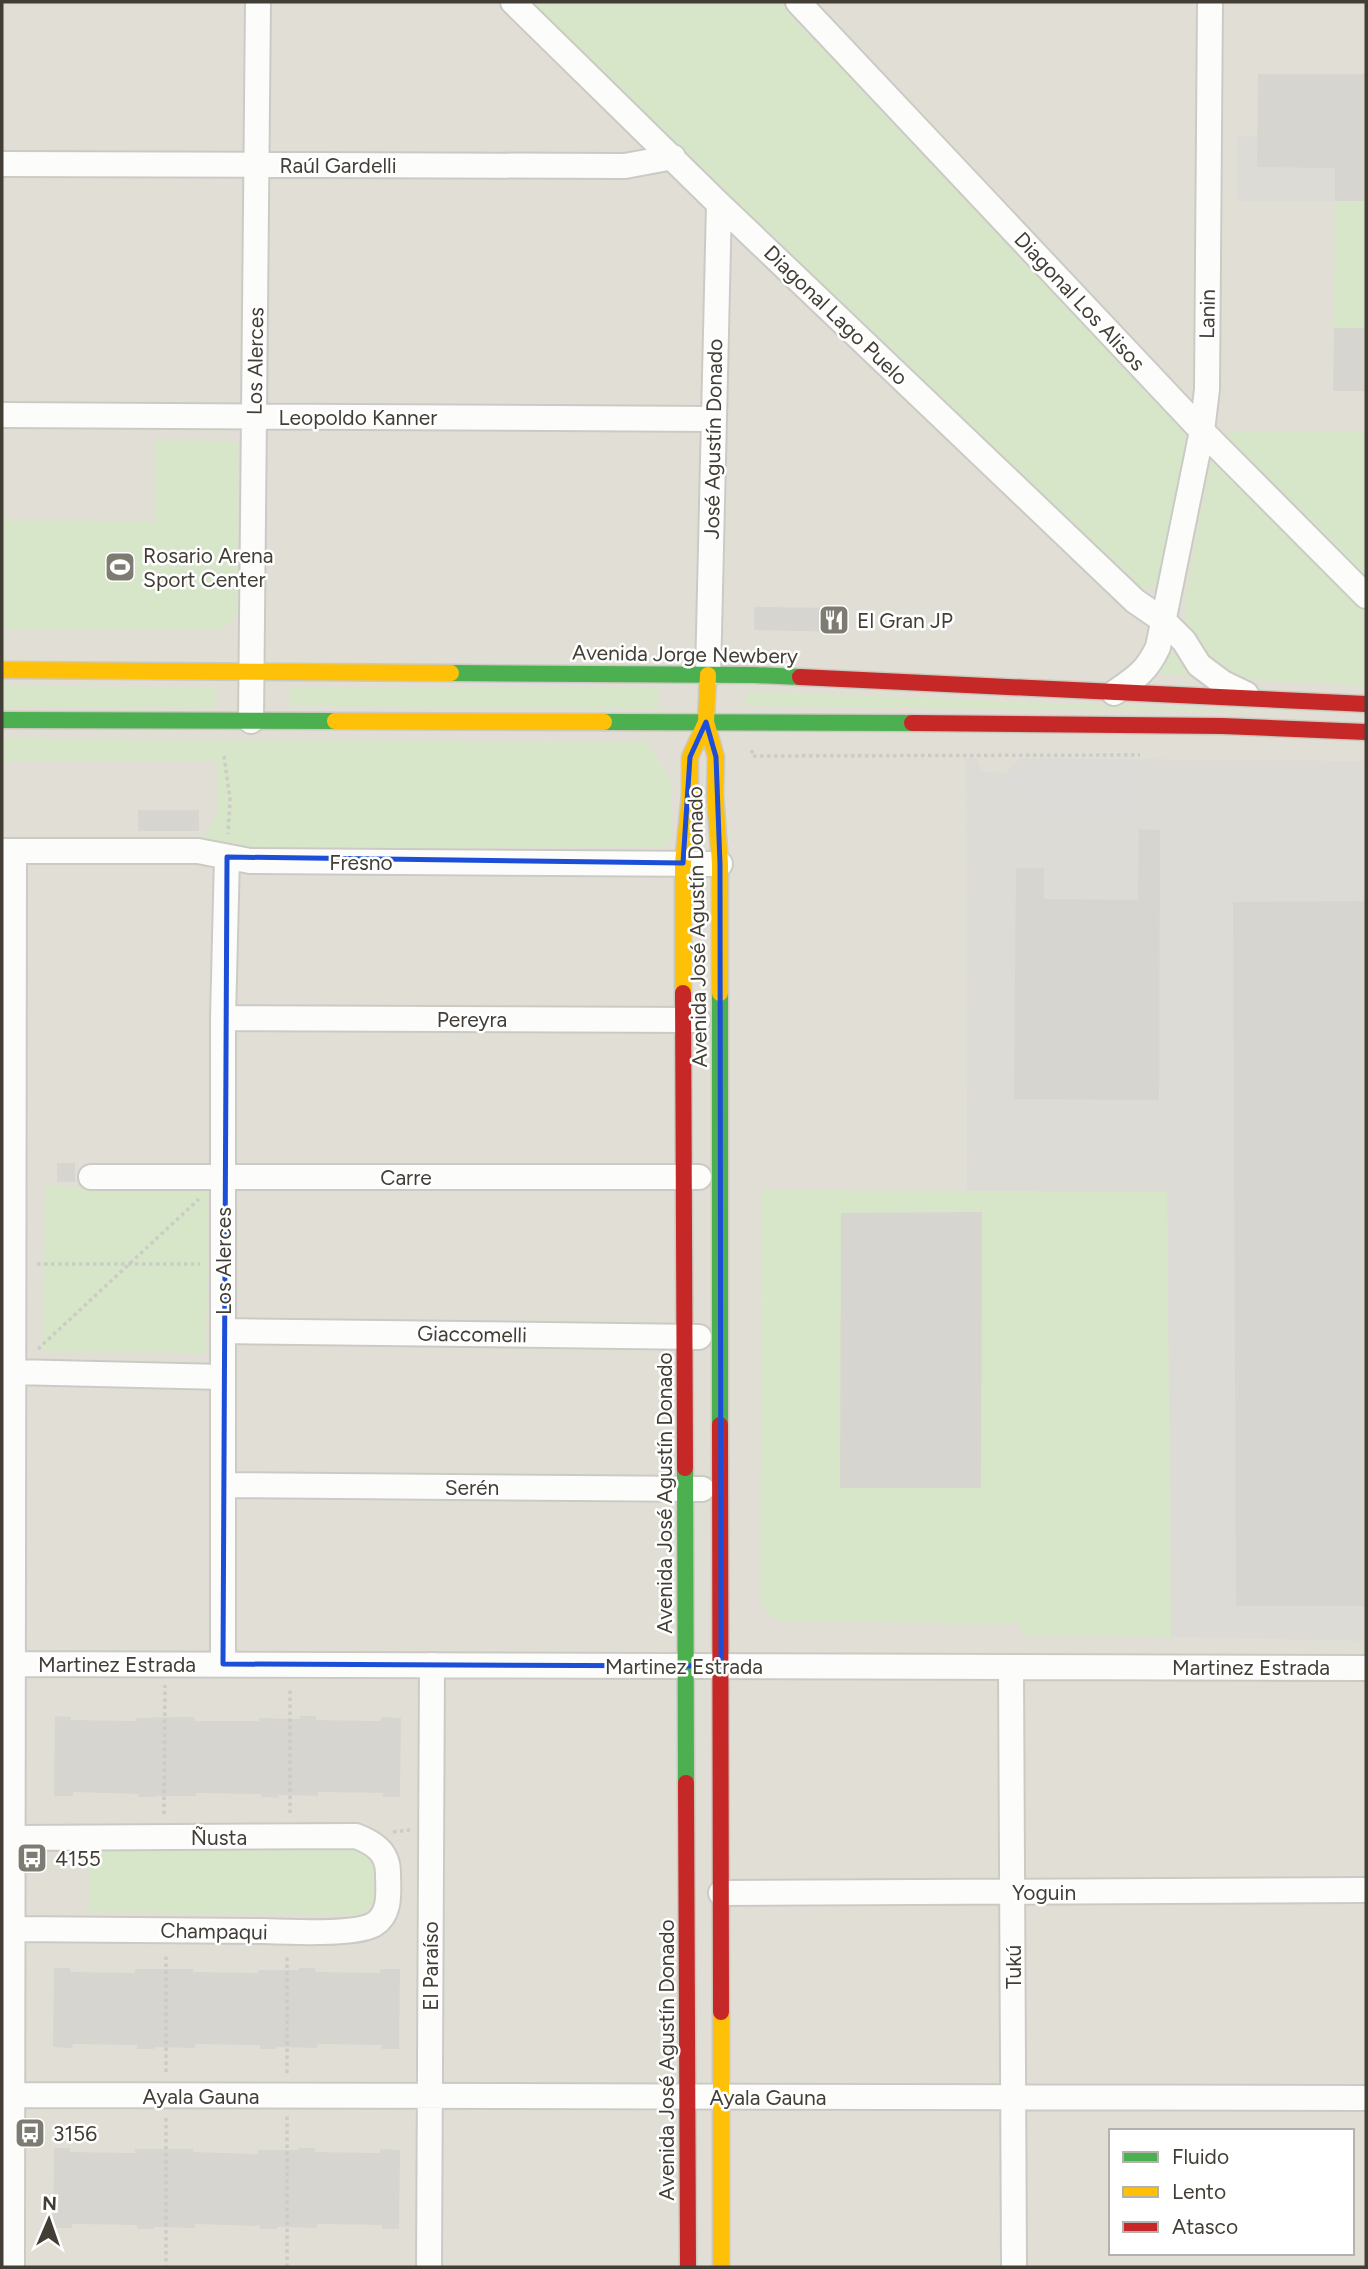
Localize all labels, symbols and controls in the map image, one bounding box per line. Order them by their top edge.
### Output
street label: Raúl Gardelli [279,153,397,178]
street label: Diagonal Los Alisos [1009,227,1151,375]
street label: Diagonal Lago Puelo [759,240,913,390]
street label: Lanin [1194,289,1220,339]
street label: Los Alerces [242,307,268,415]
street label: José Agustín Donado [699,338,727,540]
street label: Leopoldo Kanner [279,405,437,430]
place label: Rosario Arena Sport Center [143,543,273,592]
sports icon: Rosario Arena Sport Center [103,550,137,584]
restaurant icon: El Gran JP [817,603,851,637]
place label: El Gran JP [857,608,953,633]
street label: Avenida Jorge Newbery [572,640,798,668]
street label: Avenida José Agustín Donado [682,786,712,1068]
street label: Fresno [329,850,393,875]
street label: Pereyra [437,1007,507,1032]
street label: Carre [380,1165,432,1190]
street label: Los Alerces [211,1207,236,1315]
street label: Giaccomelli [417,1321,527,1347]
street label: Avenida José Agustín Donado [652,1352,677,1634]
street label: Serén [445,1475,499,1500]
street label: Martinez Estrada [38,1652,196,1677]
street label: Martinez Estrada [605,1654,763,1679]
street label: Martinez Estrada [1172,1655,1330,1680]
street label: Ñusta [191,1825,247,1850]
bus stop icon: 4155 [15,1841,49,1875]
place label: 4155 [55,1846,101,1871]
street label: Yoguin [1012,1880,1076,1905]
street label: Champaqui [160,1918,268,1944]
street label: Avenida José Agustín Donado [654,1919,679,2201]
street label: El Paraíso [418,1921,443,2011]
street label: Tukú [1001,1945,1026,1989]
street label: Ayala Gauna [143,2084,259,2109]
street label: Ayala Gauna [710,2085,826,2110]
bus stop icon: 3156 [13,2116,47,2150]
place label: 3156 [53,2121,97,2146]
legend [1109,2129,1354,2255]
text: Fluido [1172,2144,1229,2169]
text: Lento [1172,2179,1226,2204]
north arrow [14,2185,84,2255]
text: N [42,2192,57,2215]
text: Atasco [1172,2214,1238,2239]

